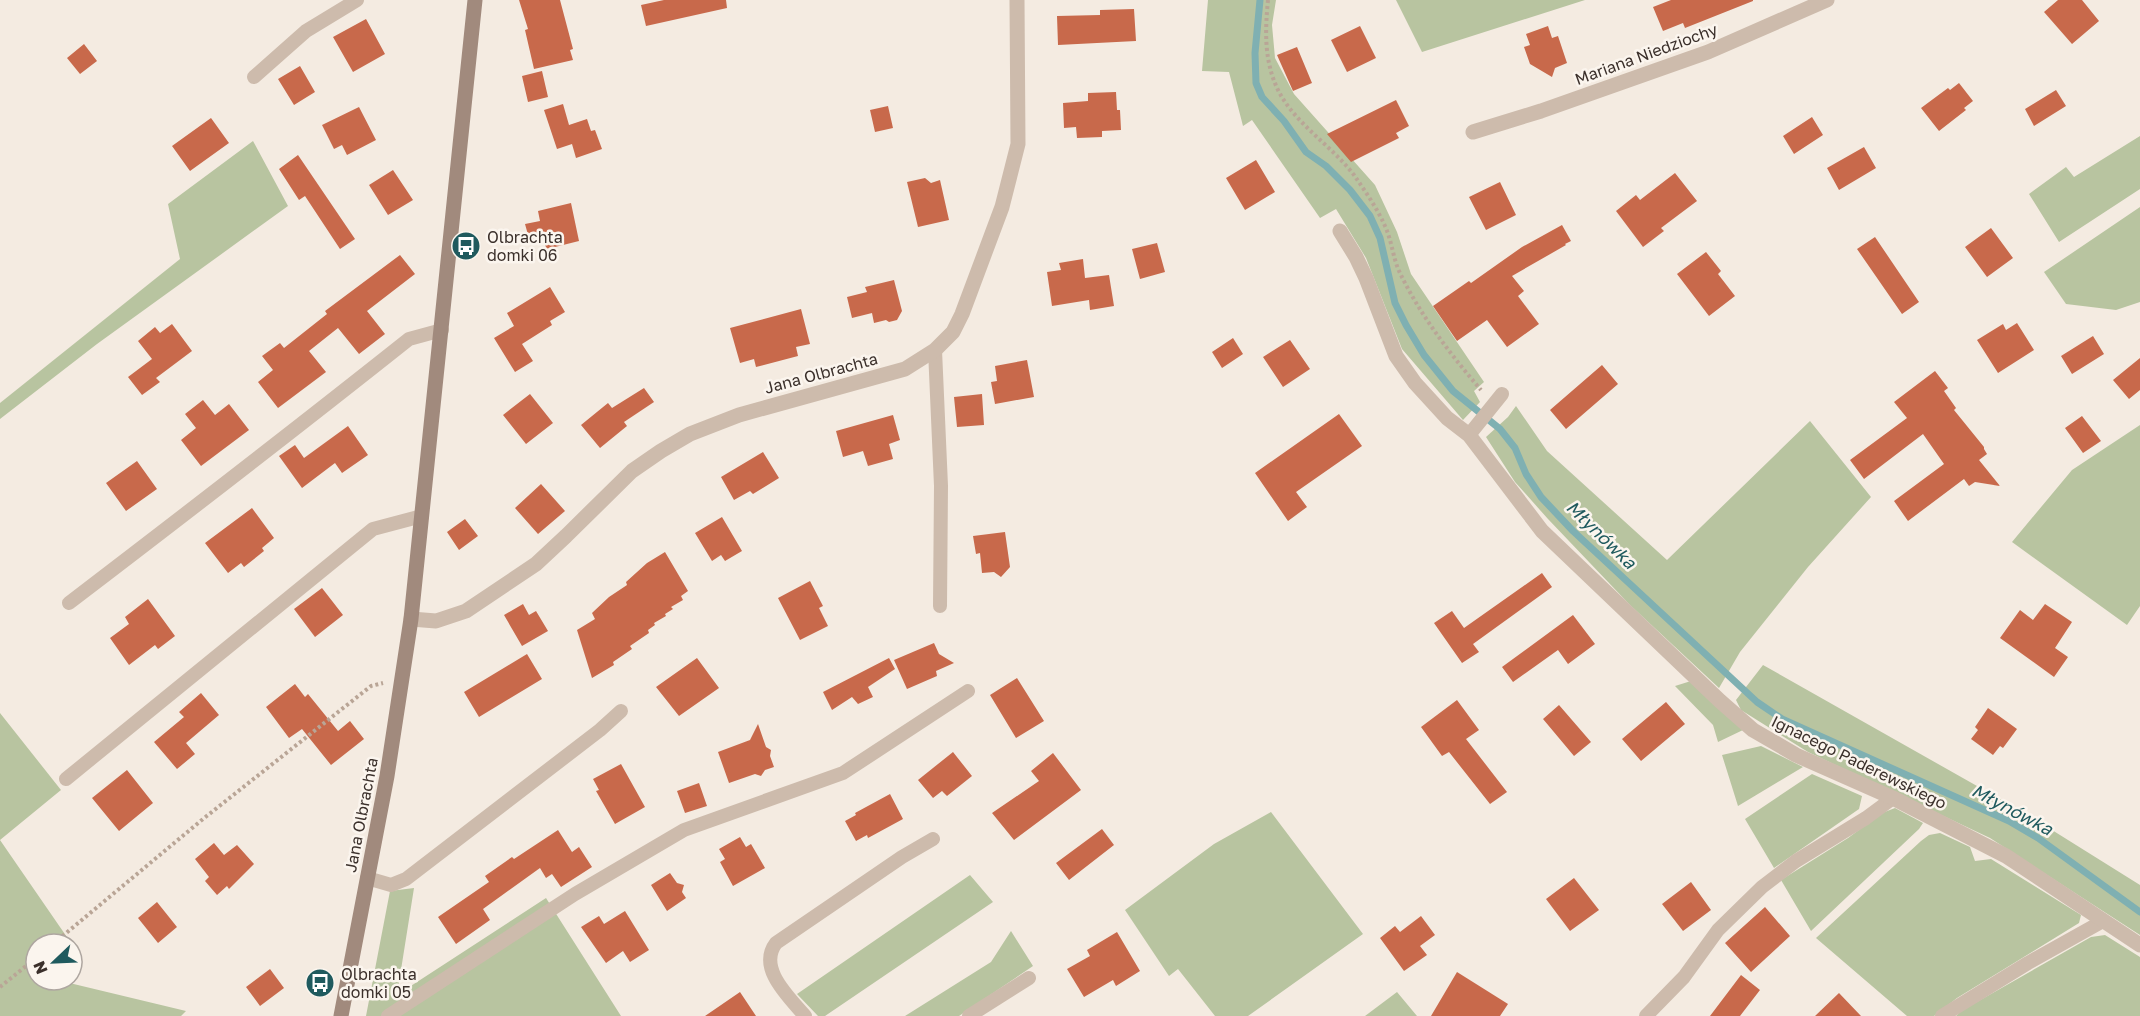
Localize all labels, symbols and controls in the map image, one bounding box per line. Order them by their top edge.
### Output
street label: Mariana Niedziochy [1572,19,1720,89]
place label: Olbrachta domki 06 [487,227,563,265]
bus stop icon: Olbrachta domki 06 [450,230,482,262]
street label: Jana Olbrachta [762,348,880,398]
water label: Młynówka [1562,496,1642,573]
street label: Ignacego Paderewskiego [1768,711,1950,813]
street label: Jana Olbrachta [340,756,382,874]
water label: Młynówka [1968,779,2057,840]
north arrow [24,932,84,992]
text: N [29,958,52,977]
place label: Olbrachta domki 05 [341,964,417,1002]
bus stop icon: Olbrachta domki 05 [304,967,336,999]

